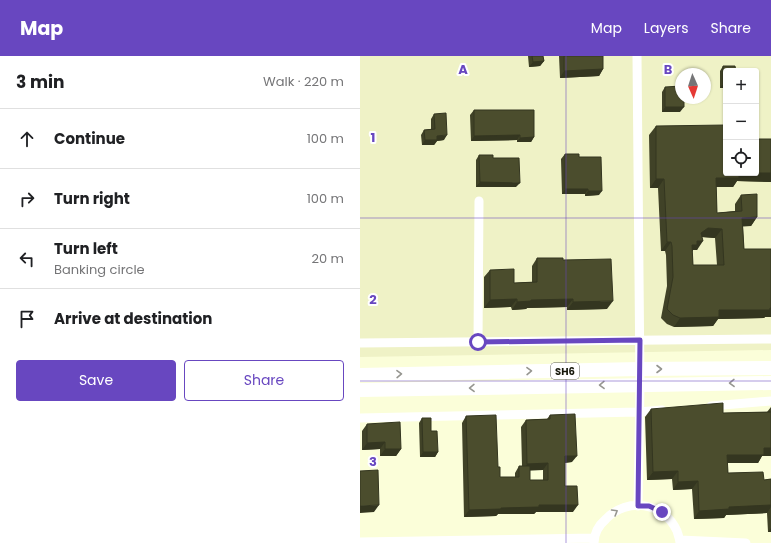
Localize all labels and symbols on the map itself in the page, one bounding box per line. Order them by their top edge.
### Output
text: A [458,60,468,79]
text: B [664,60,673,79]
north arrow [675,68,711,104]
text: 1 [371,128,375,147]
text: 2 [369,290,377,309]
route start [469,333,487,351]
road number: SH6 [551,363,579,379]
one-way arrow [656,365,662,373]
one-way arrow [526,367,532,376]
one-way arrow [396,370,402,378]
one-way arrow [729,379,735,387]
one-way arrow [599,381,605,389]
one-way arrow [469,384,475,392]
text: 3 [369,452,377,471]
route end [653,503,671,521]
one-way arrow [611,510,618,517]

